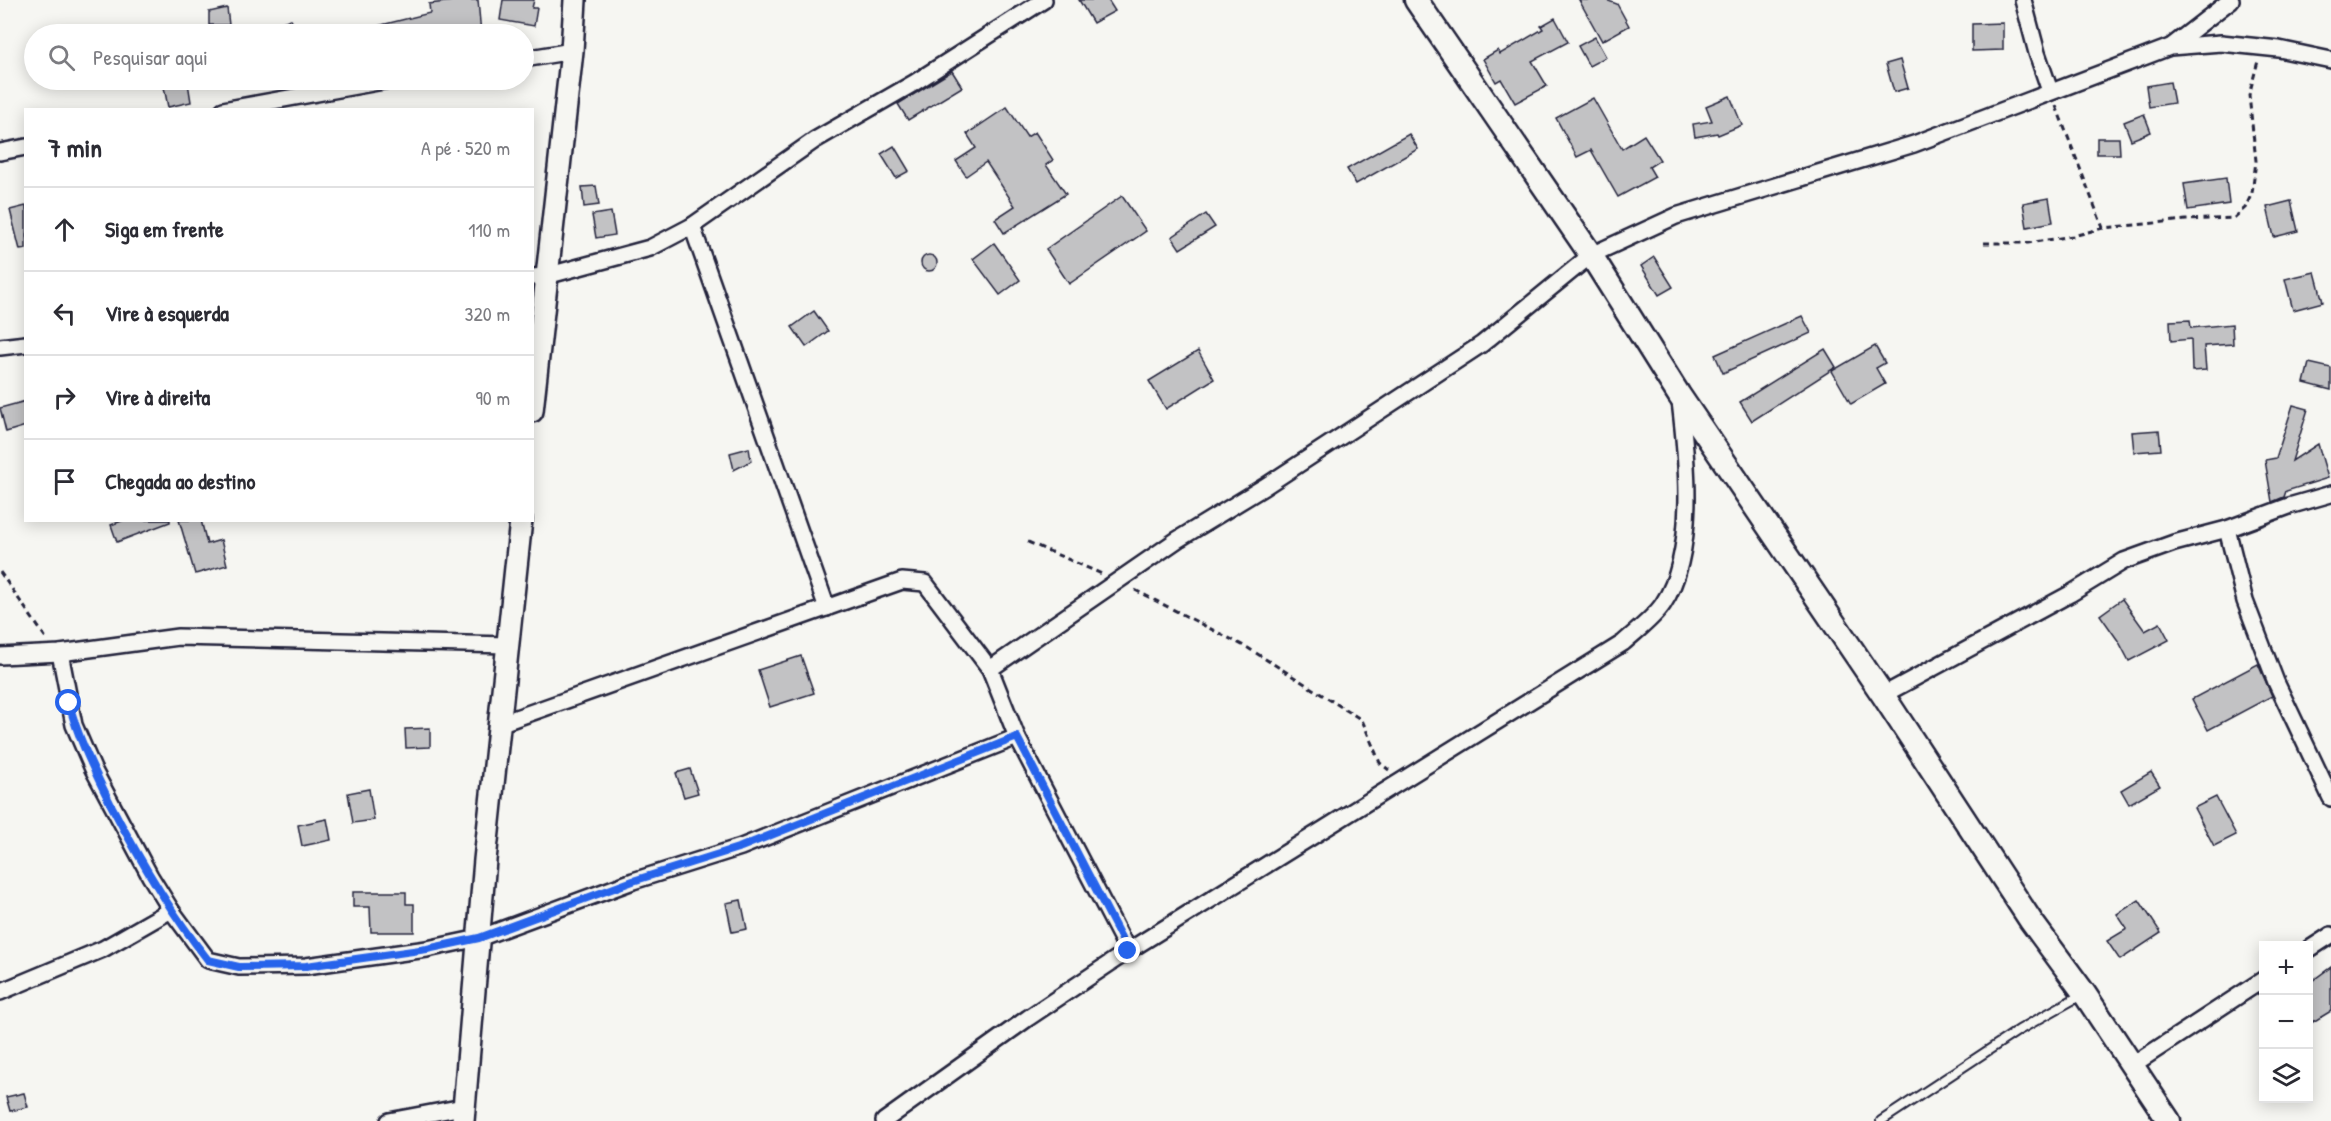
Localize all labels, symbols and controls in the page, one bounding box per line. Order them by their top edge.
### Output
search box [24,24,534,90]
icon: search [45,41,78,74]
text: Pesquisar aqui [93,42,208,72]
text: 7 min [48,130,102,165]
text: A pé · 520 m [421,134,510,161]
icon: ahead [48,213,81,246]
text: Siga em frente [105,214,224,244]
text: 110 m [468,216,510,243]
icon: left [48,297,81,330]
text: Vire à esquerda [105,298,229,328]
text: 320 m [465,300,510,327]
icon: right [48,381,81,414]
text: Vire à direita [105,382,210,412]
text: 90 m [476,384,510,411]
icon: arrive [48,465,81,498]
text: Chegada ao destino [105,466,255,496]
route start [55,689,81,715]
route end [1114,937,1140,963]
map controls [2259,941,2313,1103]
button: + [2259,941,2313,995]
button: − [2259,995,2313,1049]
button: layers [2259,1049,2313,1103]

